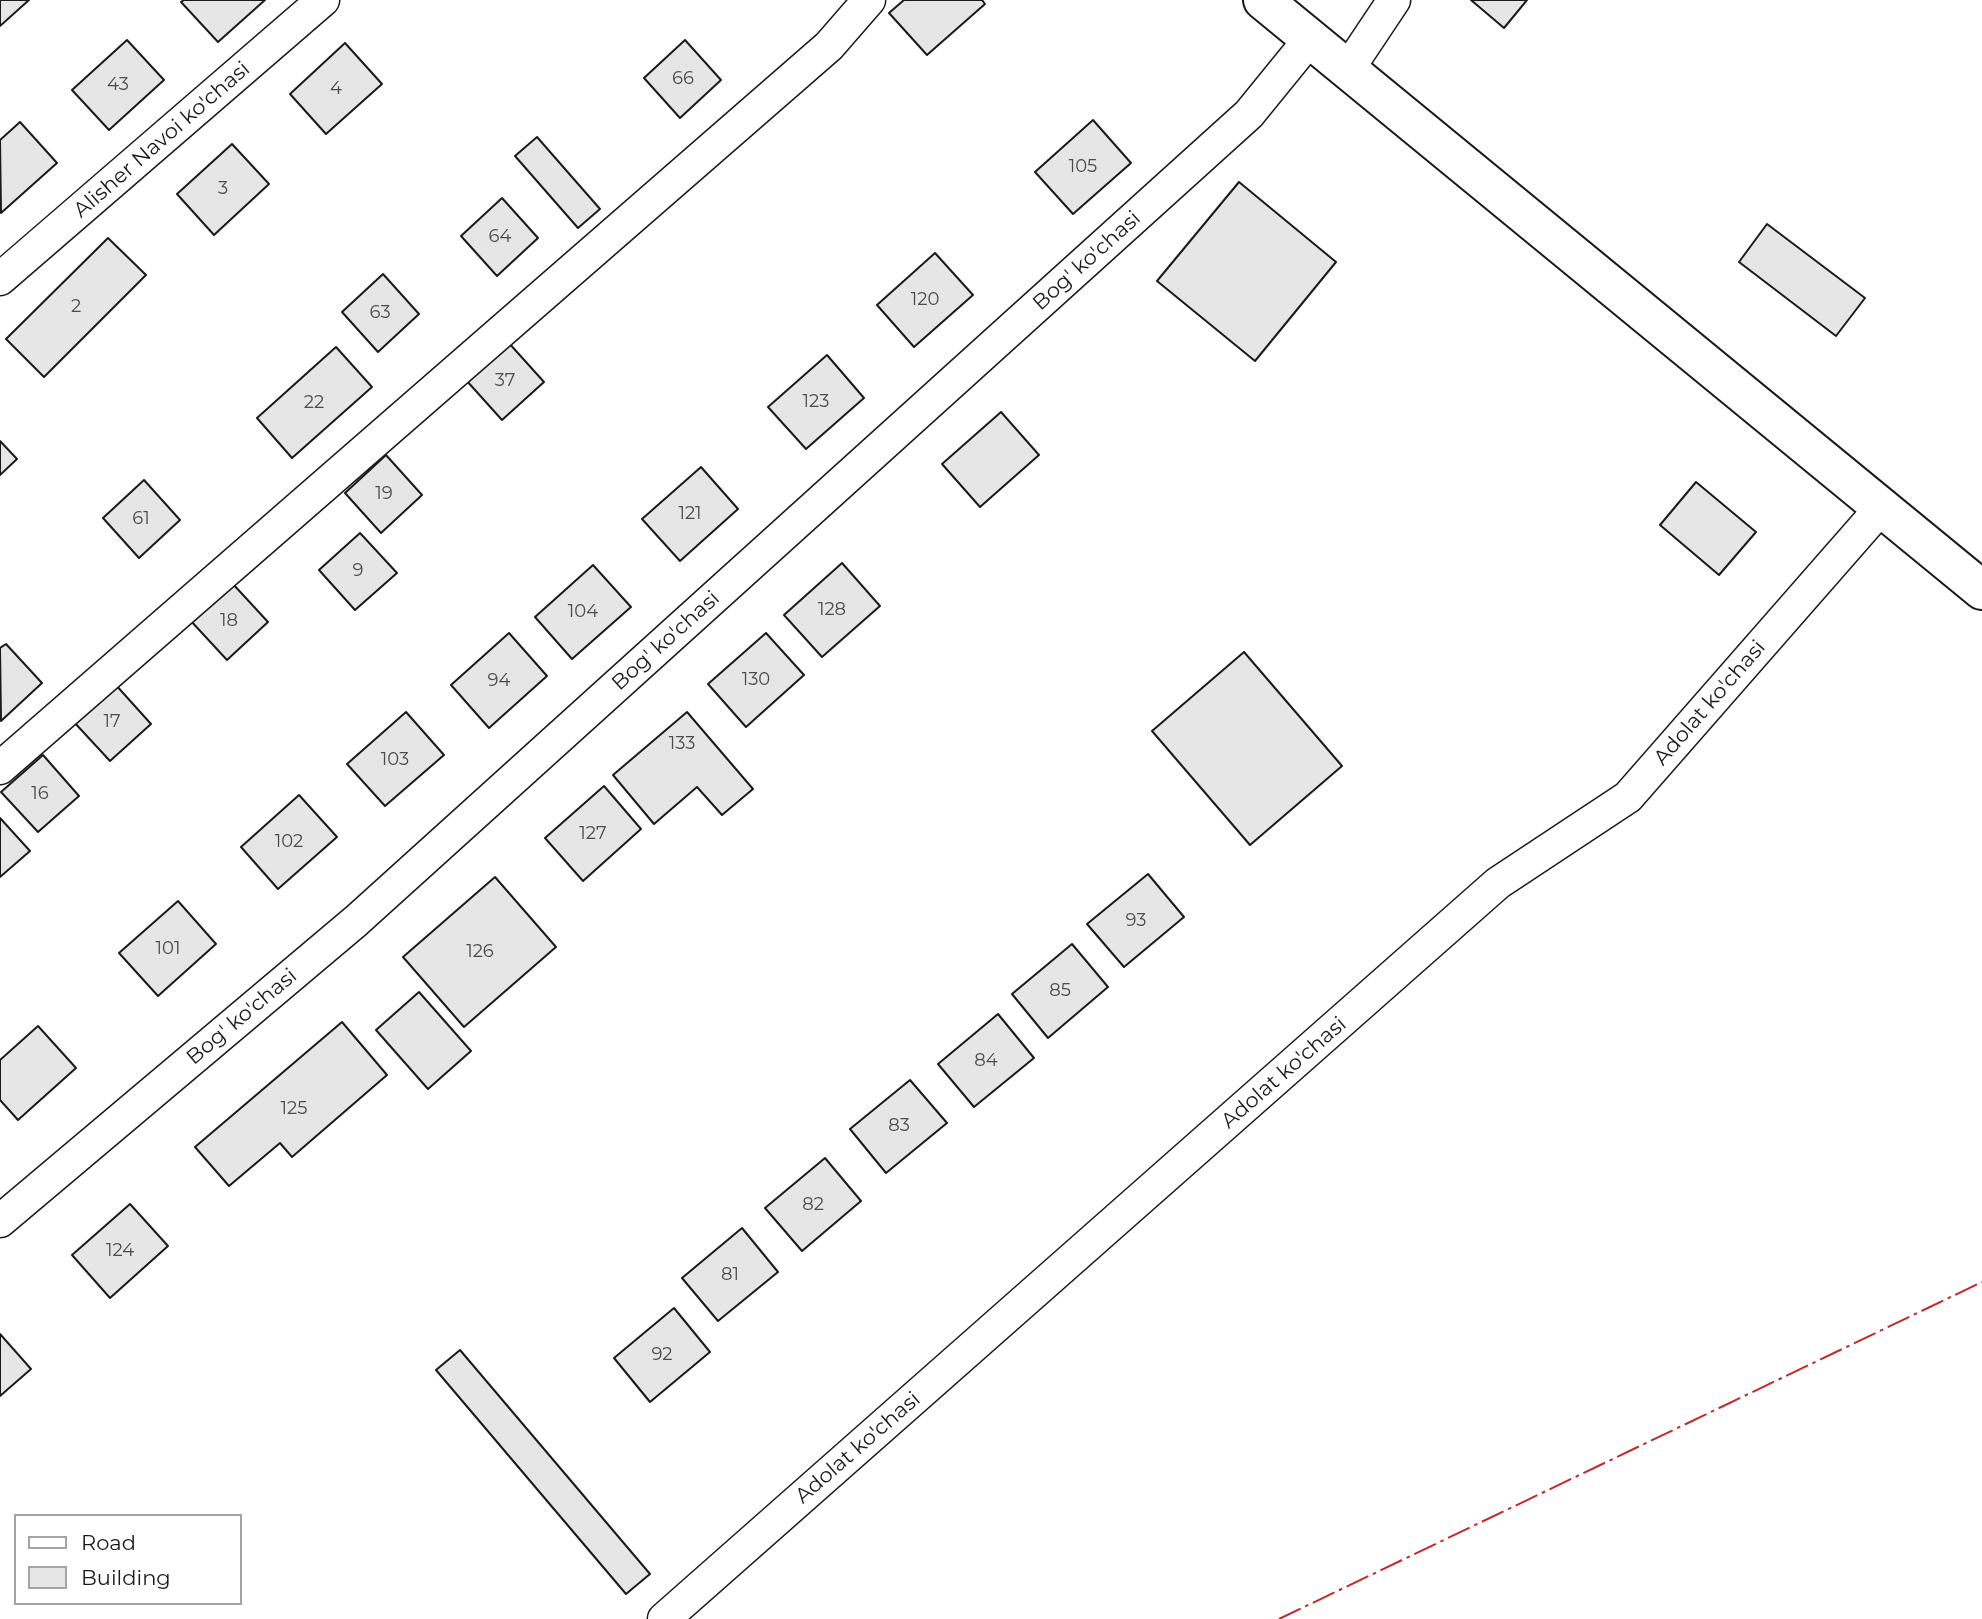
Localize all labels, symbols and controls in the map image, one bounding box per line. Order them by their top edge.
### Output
street label: Alisher Navoi ko'chasi [69,57,255,223]
house number: 66 [672,68,694,90]
house number: 43 [107,74,129,96]
house number: 4 [330,78,342,100]
house number: 105 [1069,156,1097,178]
house number: 3 [218,178,228,200]
street label: Bog' ko'chasi [1028,206,1146,316]
house number: 64 [489,226,511,248]
house number: 120 [911,289,939,311]
house number: 2 [71,296,81,318]
house number: 63 [369,302,391,324]
house number: 37 [495,370,515,392]
house number: 123 [803,391,829,413]
house number: 22 [304,392,324,414]
house number: 19 [375,483,393,505]
house number: 121 [678,503,702,525]
house number: 61 [132,508,150,530]
house number: 9 [353,560,363,582]
street label: Bog' ko'chasi [607,586,725,696]
house number: 128 [818,599,846,621]
house number: 104 [568,601,598,623]
house number: 18 [220,610,238,632]
street label: Adolat ko'chasi [1649,635,1771,771]
house number: 130 [742,669,770,691]
house number: 94 [488,670,510,692]
house number: 17 [103,711,121,733]
house number: 133 [669,733,695,755]
house number: 103 [381,749,409,771]
house number: 16 [31,783,49,805]
house number: 127 [579,823,607,845]
house number: 102 [275,831,303,853]
house number: 93 [1126,910,1146,932]
house number: 101 [156,938,180,960]
house number: 126 [466,941,494,963]
street label: Bog' ko'chasi [182,964,302,1070]
house number: 85 [1049,980,1071,1002]
street label: Adolat ko'chasi [1216,1012,1352,1134]
house number: 84 [974,1050,998,1072]
house number: 125 [281,1098,307,1120]
house number: 83 [888,1115,910,1137]
house number: 82 [802,1194,824,1216]
house number: 124 [106,1240,134,1262]
house number: 81 [721,1264,739,1286]
house number: 92 [651,1344,673,1366]
street label: Adolat ko'chasi [790,1387,926,1509]
legend [14,1514,242,1605]
text: Road [81,1530,136,1555]
text: Building [81,1565,171,1590]

